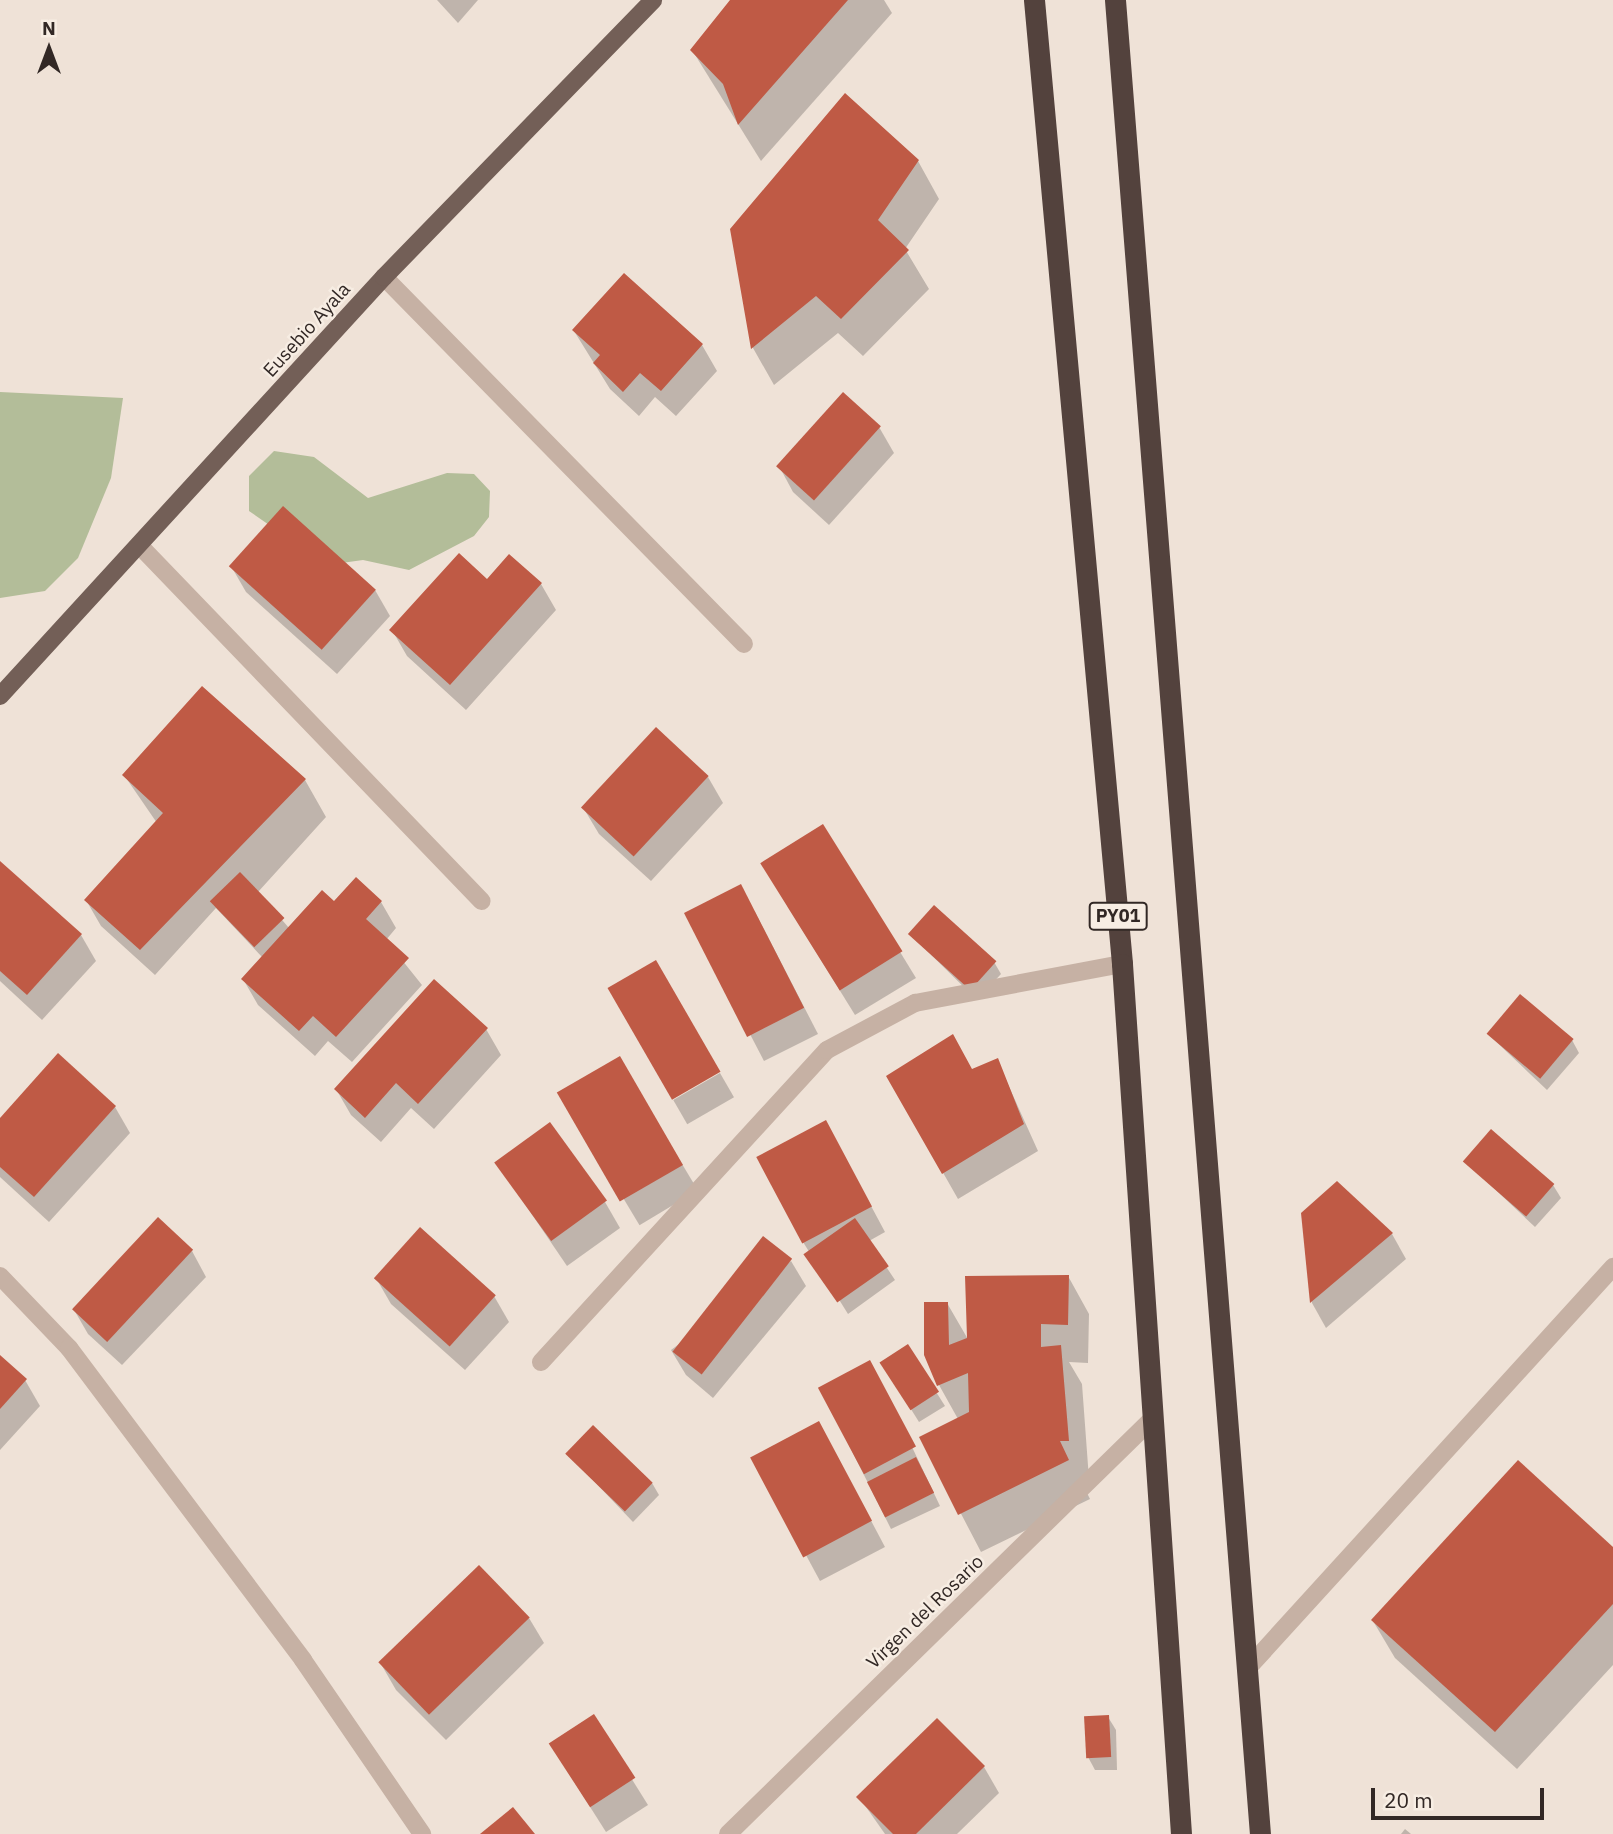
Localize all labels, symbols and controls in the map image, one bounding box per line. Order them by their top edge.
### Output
north arrow [14,14,84,84]
text: N [42,16,56,40]
street label: Eusebio Ayala [259,278,355,382]
road number: PY01 [1088,902,1148,931]
street label: Virgen del Rosario [862,1550,988,1674]
scale bar [1375,1774,1548,1818]
text: 20 m [1384,1786,1433,1814]

